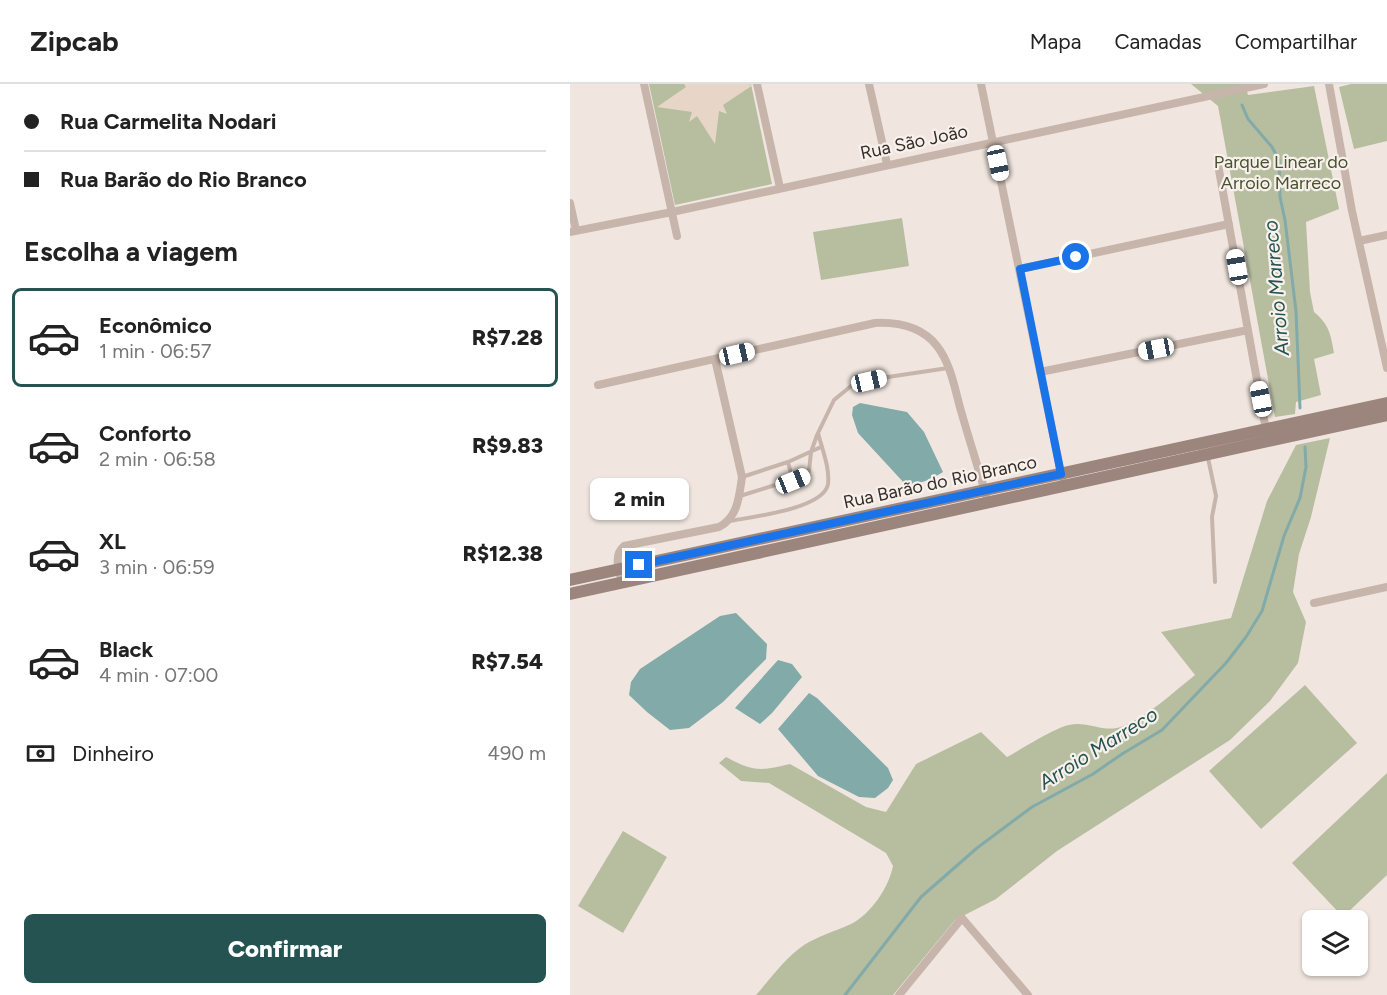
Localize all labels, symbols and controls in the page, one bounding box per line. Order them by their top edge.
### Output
text: Zipcab [30,24,119,58]
text: Mapa [1030,29,1081,54]
text: Camadas [1114,29,1202,54]
text: Compartilhar [1235,29,1357,54]
text: Rua Carmelita Nodari [60,108,277,135]
street label: Rua São João [858,120,970,164]
car [985,144,1011,182]
park label: Parque Linear do Arroio Marreco [1214,151,1348,194]
text: Rua Barão do Rio Branco [60,166,307,193]
water label: Arroio Marreco [1258,219,1294,358]
text: Escolha a viagem [24,235,238,268]
route start [1062,243,1089,270]
car [1225,248,1249,286]
icon: car [27,311,81,365]
text: Econômico [99,312,212,339]
text: R$7.28 [472,324,543,351]
car [1137,337,1175,361]
text: 1 min · 06:57 [99,339,211,363]
car [717,341,757,367]
car [849,368,889,394]
car [1249,380,1273,418]
icon: car [27,419,81,473]
text: Conforto [99,420,191,447]
text: R$9.83 [472,432,543,459]
text: 2 min · 06:58 [99,447,216,471]
street label: Rua Barão do Rio Branco [841,451,1039,513]
car [773,466,813,496]
callout: 2 min [590,478,688,520]
text: 2 min [614,487,665,511]
icon: car [27,527,81,581]
text: XL [99,528,126,555]
text: R$12.38 [463,540,543,567]
route end [625,551,652,578]
text: 3 min · 06:59 [99,555,215,579]
icon: car [27,635,81,689]
text: Black [99,636,153,663]
text: R$7.54 [471,648,543,675]
text: 4 min · 07:00 [99,663,218,687]
water label: Arroio Marreco [1033,702,1162,795]
icon: cash [24,737,57,770]
text: Dinheiro [72,740,154,767]
text: 490 m [487,741,546,765]
map controls [1302,910,1368,976]
button: layers [1302,910,1368,976]
button: Confirmar [24,914,546,983]

